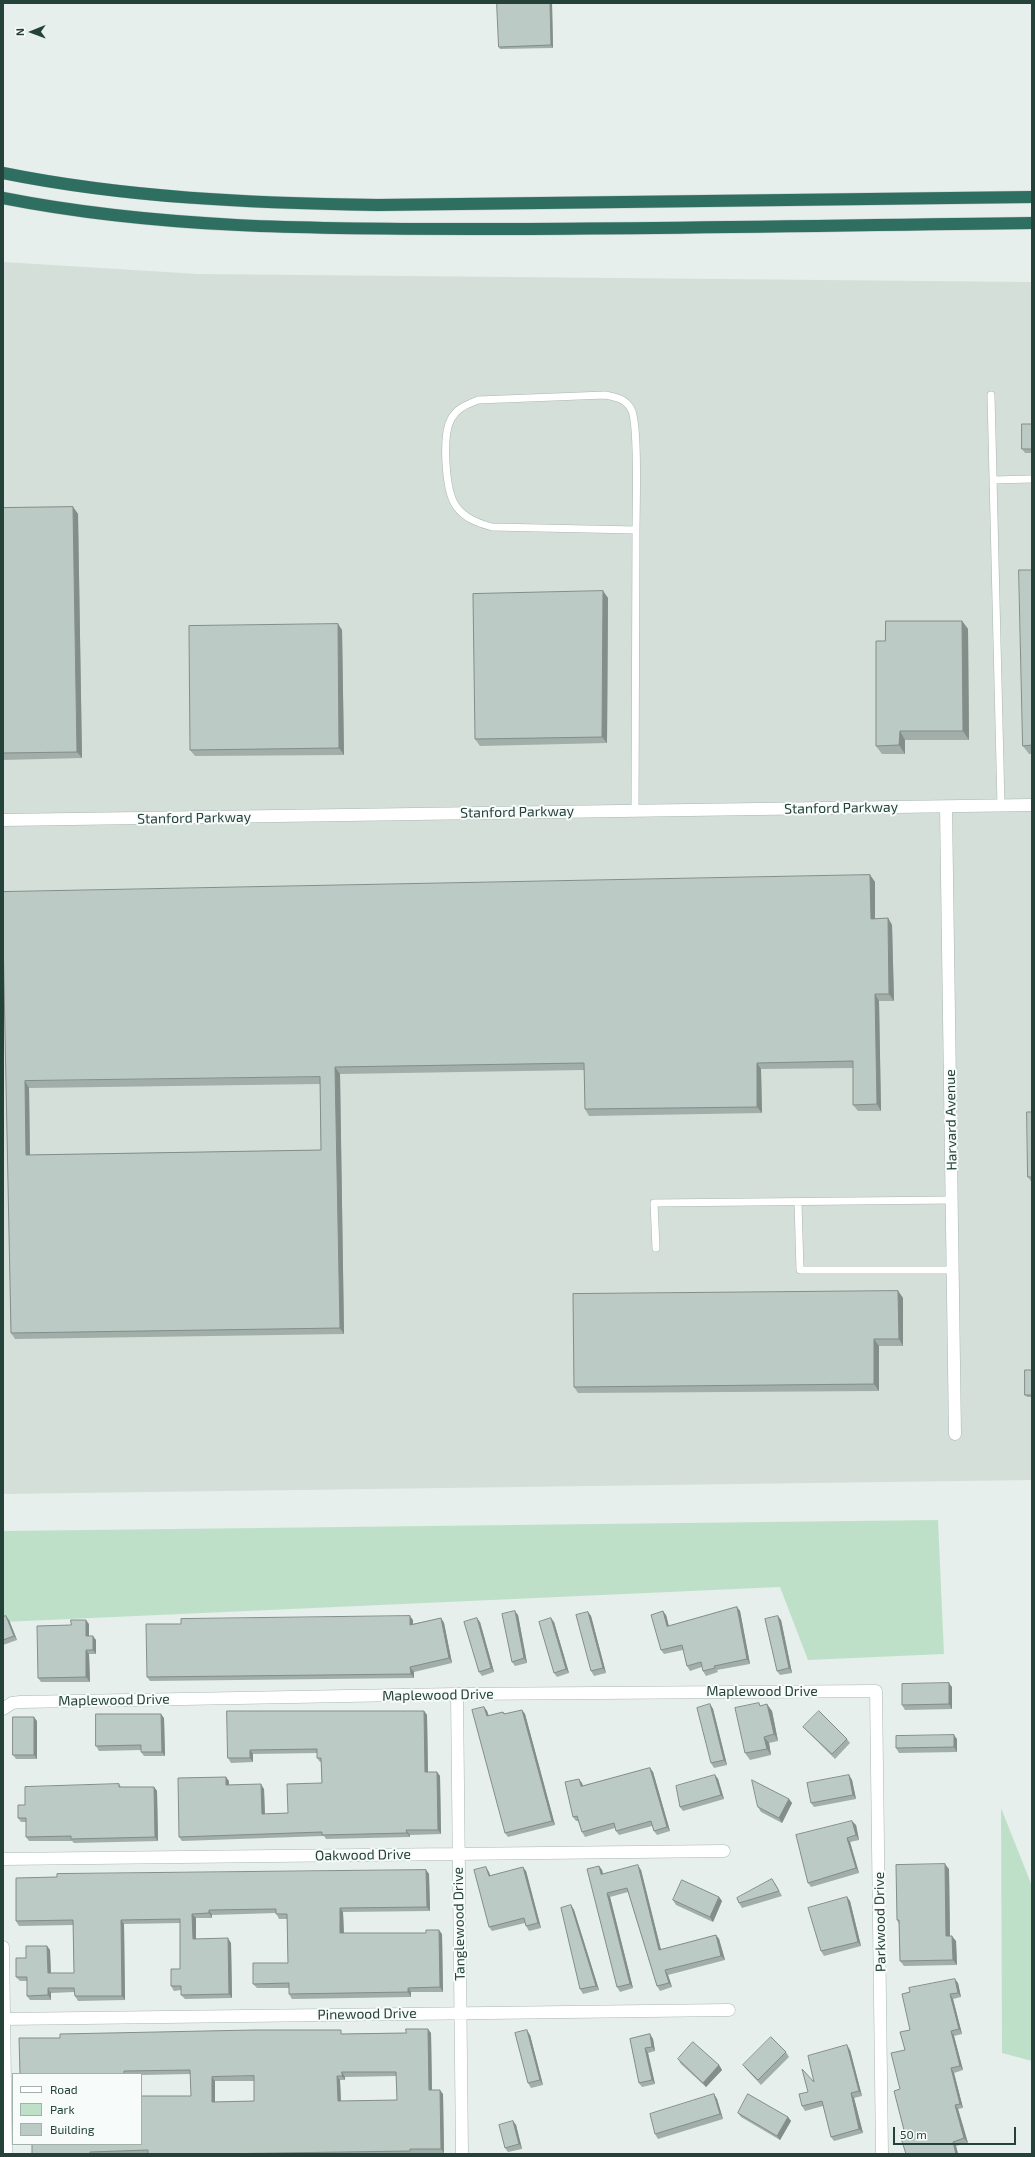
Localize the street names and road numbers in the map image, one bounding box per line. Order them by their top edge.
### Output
street label: Stanford Parkway [784,799,898,817]
street label: Stanford Parkway [460,803,574,821]
street label: Stanford Parkway [137,809,251,827]
street label: Harvard Avenue [942,1069,960,1171]
street label: Maplewood Drive [706,1683,818,1699]
street label: Maplewood Drive [382,1686,494,1704]
street label: Maplewood Drive [58,1691,170,1709]
street label: Oakwood Drive [315,1846,411,1864]
street label: Tanglewood Drive [450,1867,468,1981]
street label: Parkwood Drive [871,1872,889,1972]
street label: Pinewood Drive [317,2005,417,2023]

